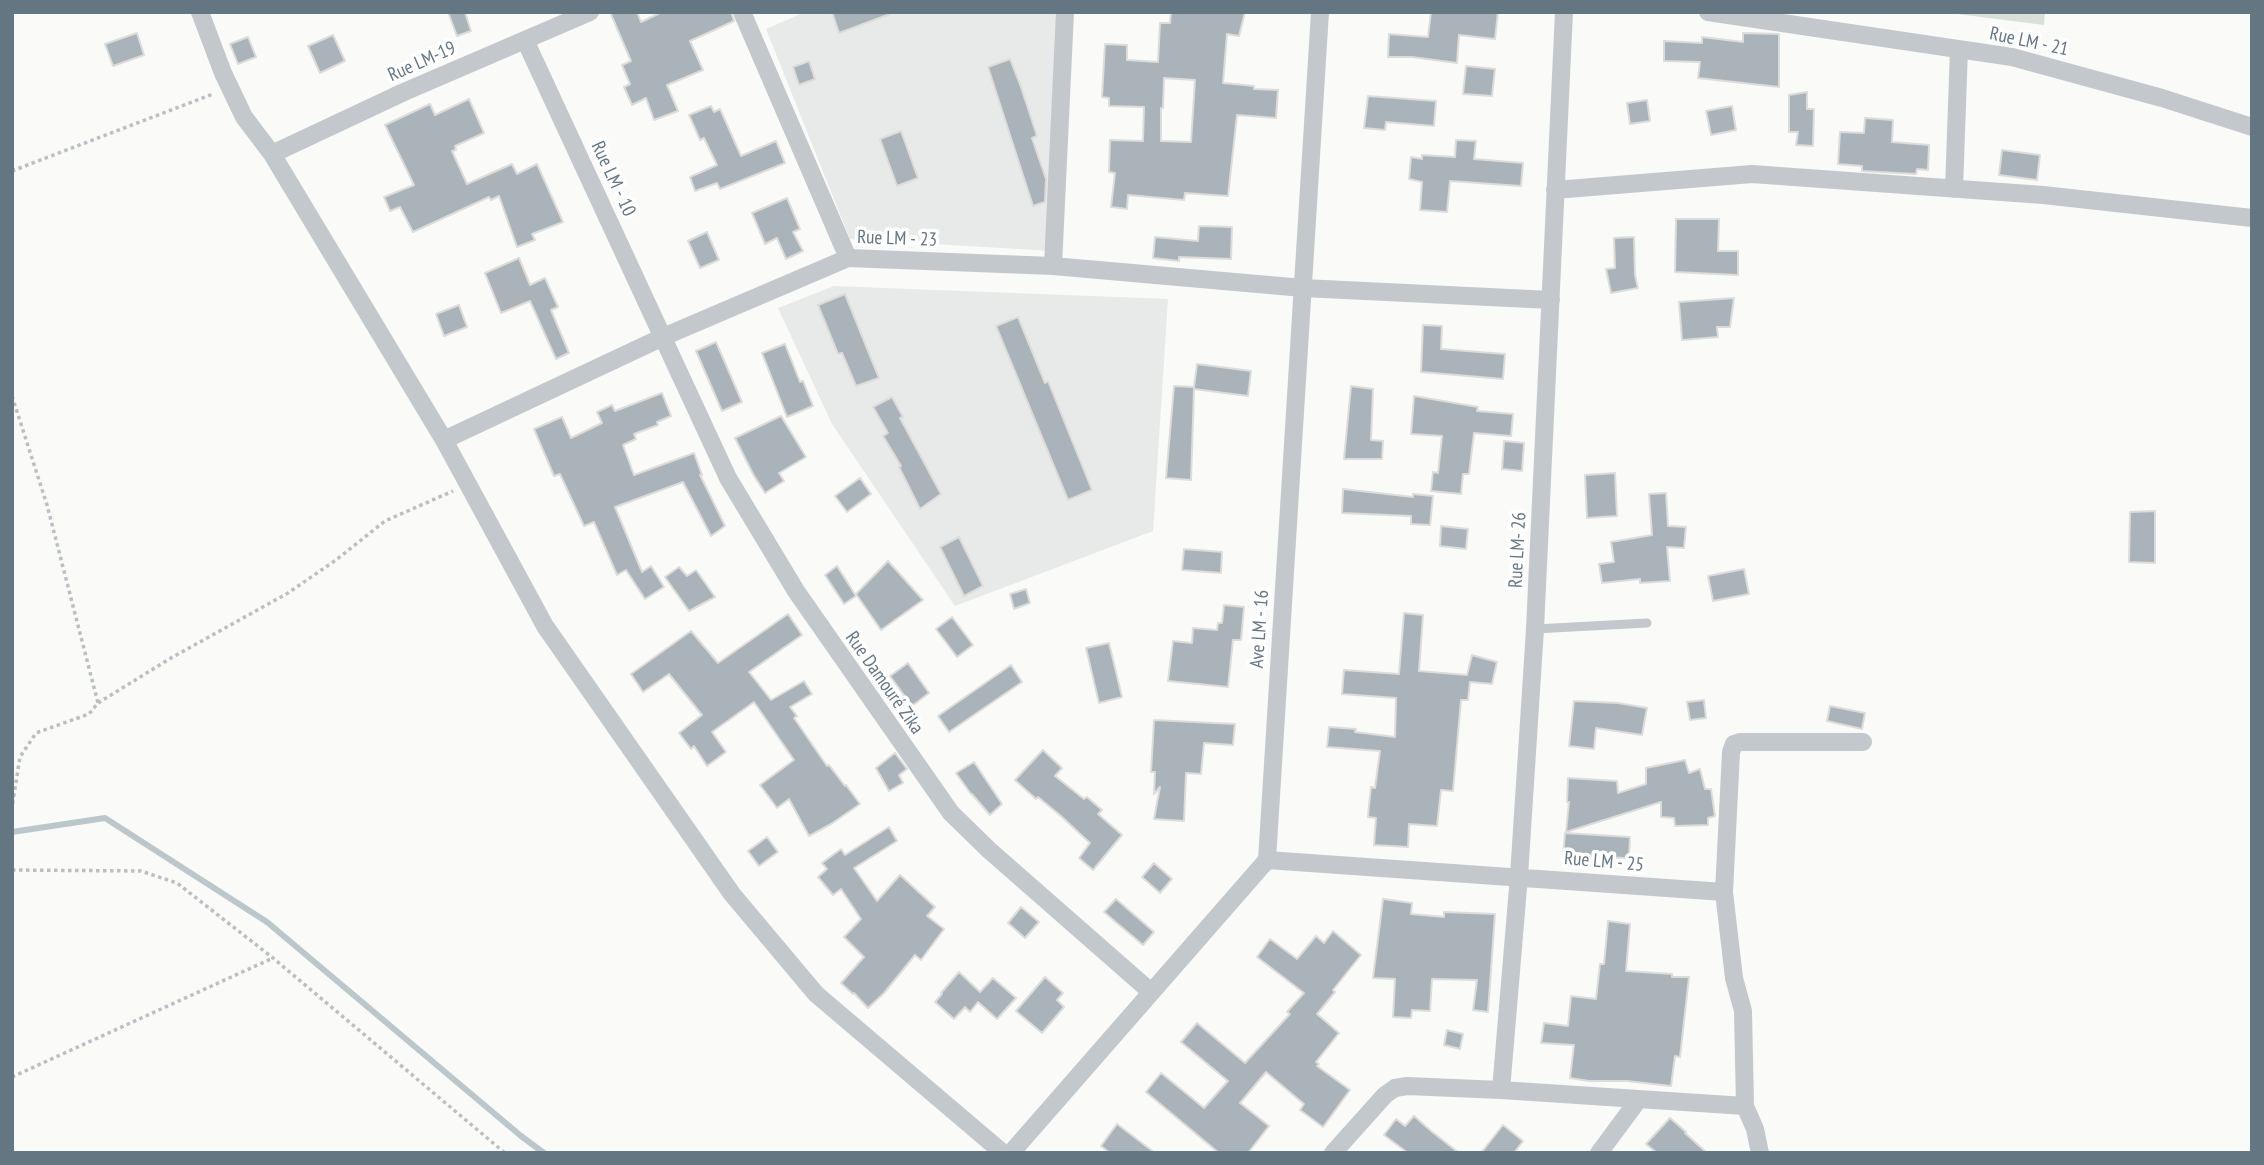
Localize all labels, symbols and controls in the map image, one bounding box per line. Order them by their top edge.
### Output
street label: Rue LM - 21 [1988,23,2070,61]
street label: Rue LM-19 [385,37,459,87]
street label: Rue LM - 10 [586,138,640,220]
street label: Rue LM - 23 [857,226,937,252]
street label: Rue LM- 26 [1505,512,1531,588]
street label: Ave LM - 16 [1246,589,1274,669]
street label: Rue Damouré Zika [840,627,928,739]
street label: Rue LM - 25 [1563,847,1645,877]

